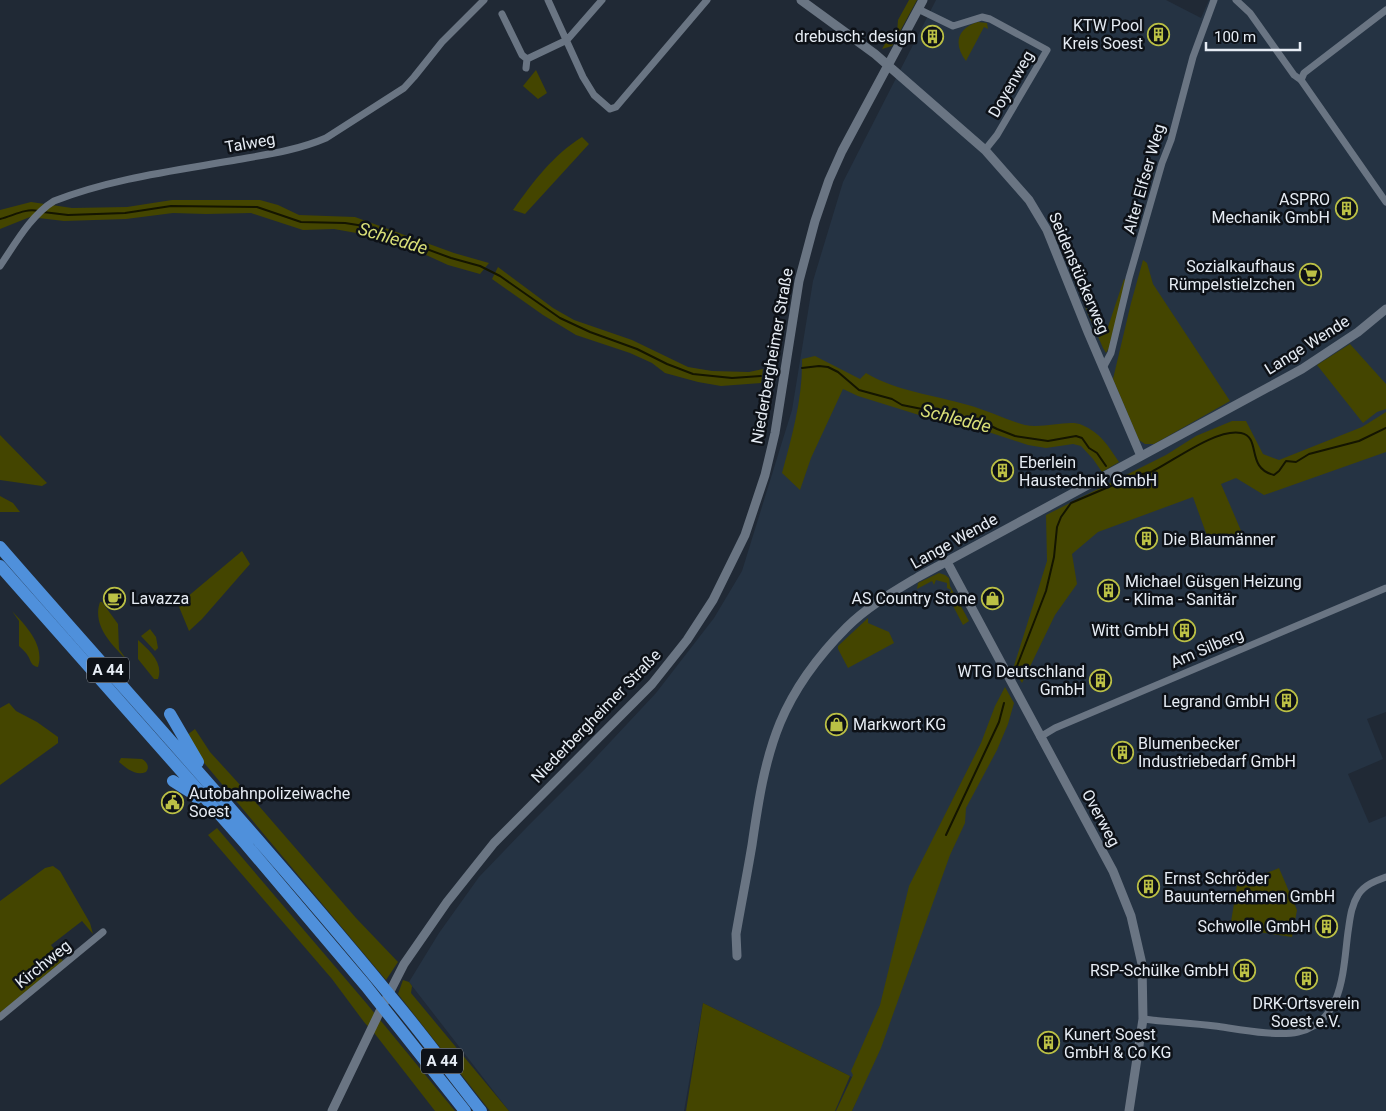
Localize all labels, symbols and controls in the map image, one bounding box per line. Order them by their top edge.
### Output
place label: KTW Pool Kreis Soest [1062,16,1143,53]
scale bar [1206,20,1300,52]
building icon: KTW Pool Kreis Soest [1147,22,1171,46]
building icon: drebusch: design [920,24,944,48]
place label: drebusch: design [795,27,916,46]
text: 100 m [1214,28,1256,46]
street label: Doyenweg [984,47,1038,121]
street label: Alter Elfser Weg [1119,122,1169,236]
street label: Talweg [223,129,277,157]
place label: ASPRO Mechanik GmbH [1212,190,1330,227]
building icon: ASPRO Mechanik GmbH [1334,196,1358,220]
street label: Seidenstückerweg [1045,209,1113,337]
water label: Schledde [356,217,430,259]
place label: Sozialkaufhaus Rümpelstielzchen [1169,257,1295,294]
supermarket icon: Sozialkaufhaus Rümpelstielzchen [1299,263,1323,287]
street label: Niederbergheimer Straße [747,267,797,445]
street label: Lange Wende [1261,311,1353,379]
water label: Schledde [919,399,993,437]
place label: Eberlein Haustechnik GmbH [1019,453,1157,490]
building icon: Eberlein Haustechnik GmbH [991,459,1015,483]
street label: Lange Wende [907,509,1001,573]
building icon: Die Blaumänner [1135,527,1159,551]
place label: Die Blaumänner [1163,530,1276,549]
place label: Michael Güsgen Heizung - Klima - Sanitär [1125,572,1302,609]
building icon: Michael Güsgen Heizung - Klima - Sanitär [1097,578,1121,602]
cafe icon: Lavazza [103,586,127,610]
shop icon: AS Country Stone [980,586,1004,610]
place label: Lavazza [131,589,189,608]
place label: AS Country Stone [852,589,976,608]
building icon: Witt GmbH [1173,618,1197,642]
place label: Witt GmbH [1091,621,1169,640]
street label: Am Silberg [1168,624,1246,672]
street label: Niederbergheimer Straße [527,645,665,787]
road number: A 44 [87,658,129,682]
place label: WTG Deutschland GmbH [958,662,1085,699]
building icon: WTG Deutschland GmbH [1089,668,1113,692]
building icon: Legrand GmbH [1274,689,1298,713]
place label: Legrand GmbH [1163,692,1270,711]
shop icon: Markwort KG [825,712,849,736]
place label: Markwort KG [853,715,946,734]
place label: Blumenbecker Industriebedarf GmbH [1138,734,1296,771]
building icon: Blumenbecker Industriebedarf GmbH [1110,740,1134,764]
place label: Autobahnpolizeiwache Soest [189,784,350,821]
street label: Overweg [1078,786,1124,850]
public building icon: Autobahnpolizeiwache Soest [161,790,185,814]
place label: Ernst Schröder Bauunternehmen GmbH [1164,869,1335,906]
building icon: Ernst Schröder Bauunternehmen GmbH [1136,875,1160,899]
building icon: Schwolle GmbH [1315,914,1339,938]
place label: Schwolle GmbH [1198,917,1311,936]
street label: Kirchweg [11,936,75,992]
building icon: RSP-Schülke GmbH [1233,958,1257,982]
place label: RSP-Schülke GmbH [1090,961,1229,980]
building icon: DRK-Ortsverein Soest e.V. [1294,967,1318,991]
place label: DRK-Ortsverein Soest e.V. [1252,994,1360,1031]
place label: Kunert Soest GmbH & Co KG [1064,1025,1171,1062]
building icon: Kunert Soest GmbH & Co KG [1036,1031,1060,1055]
road number: A 44 [421,1048,463,1074]

